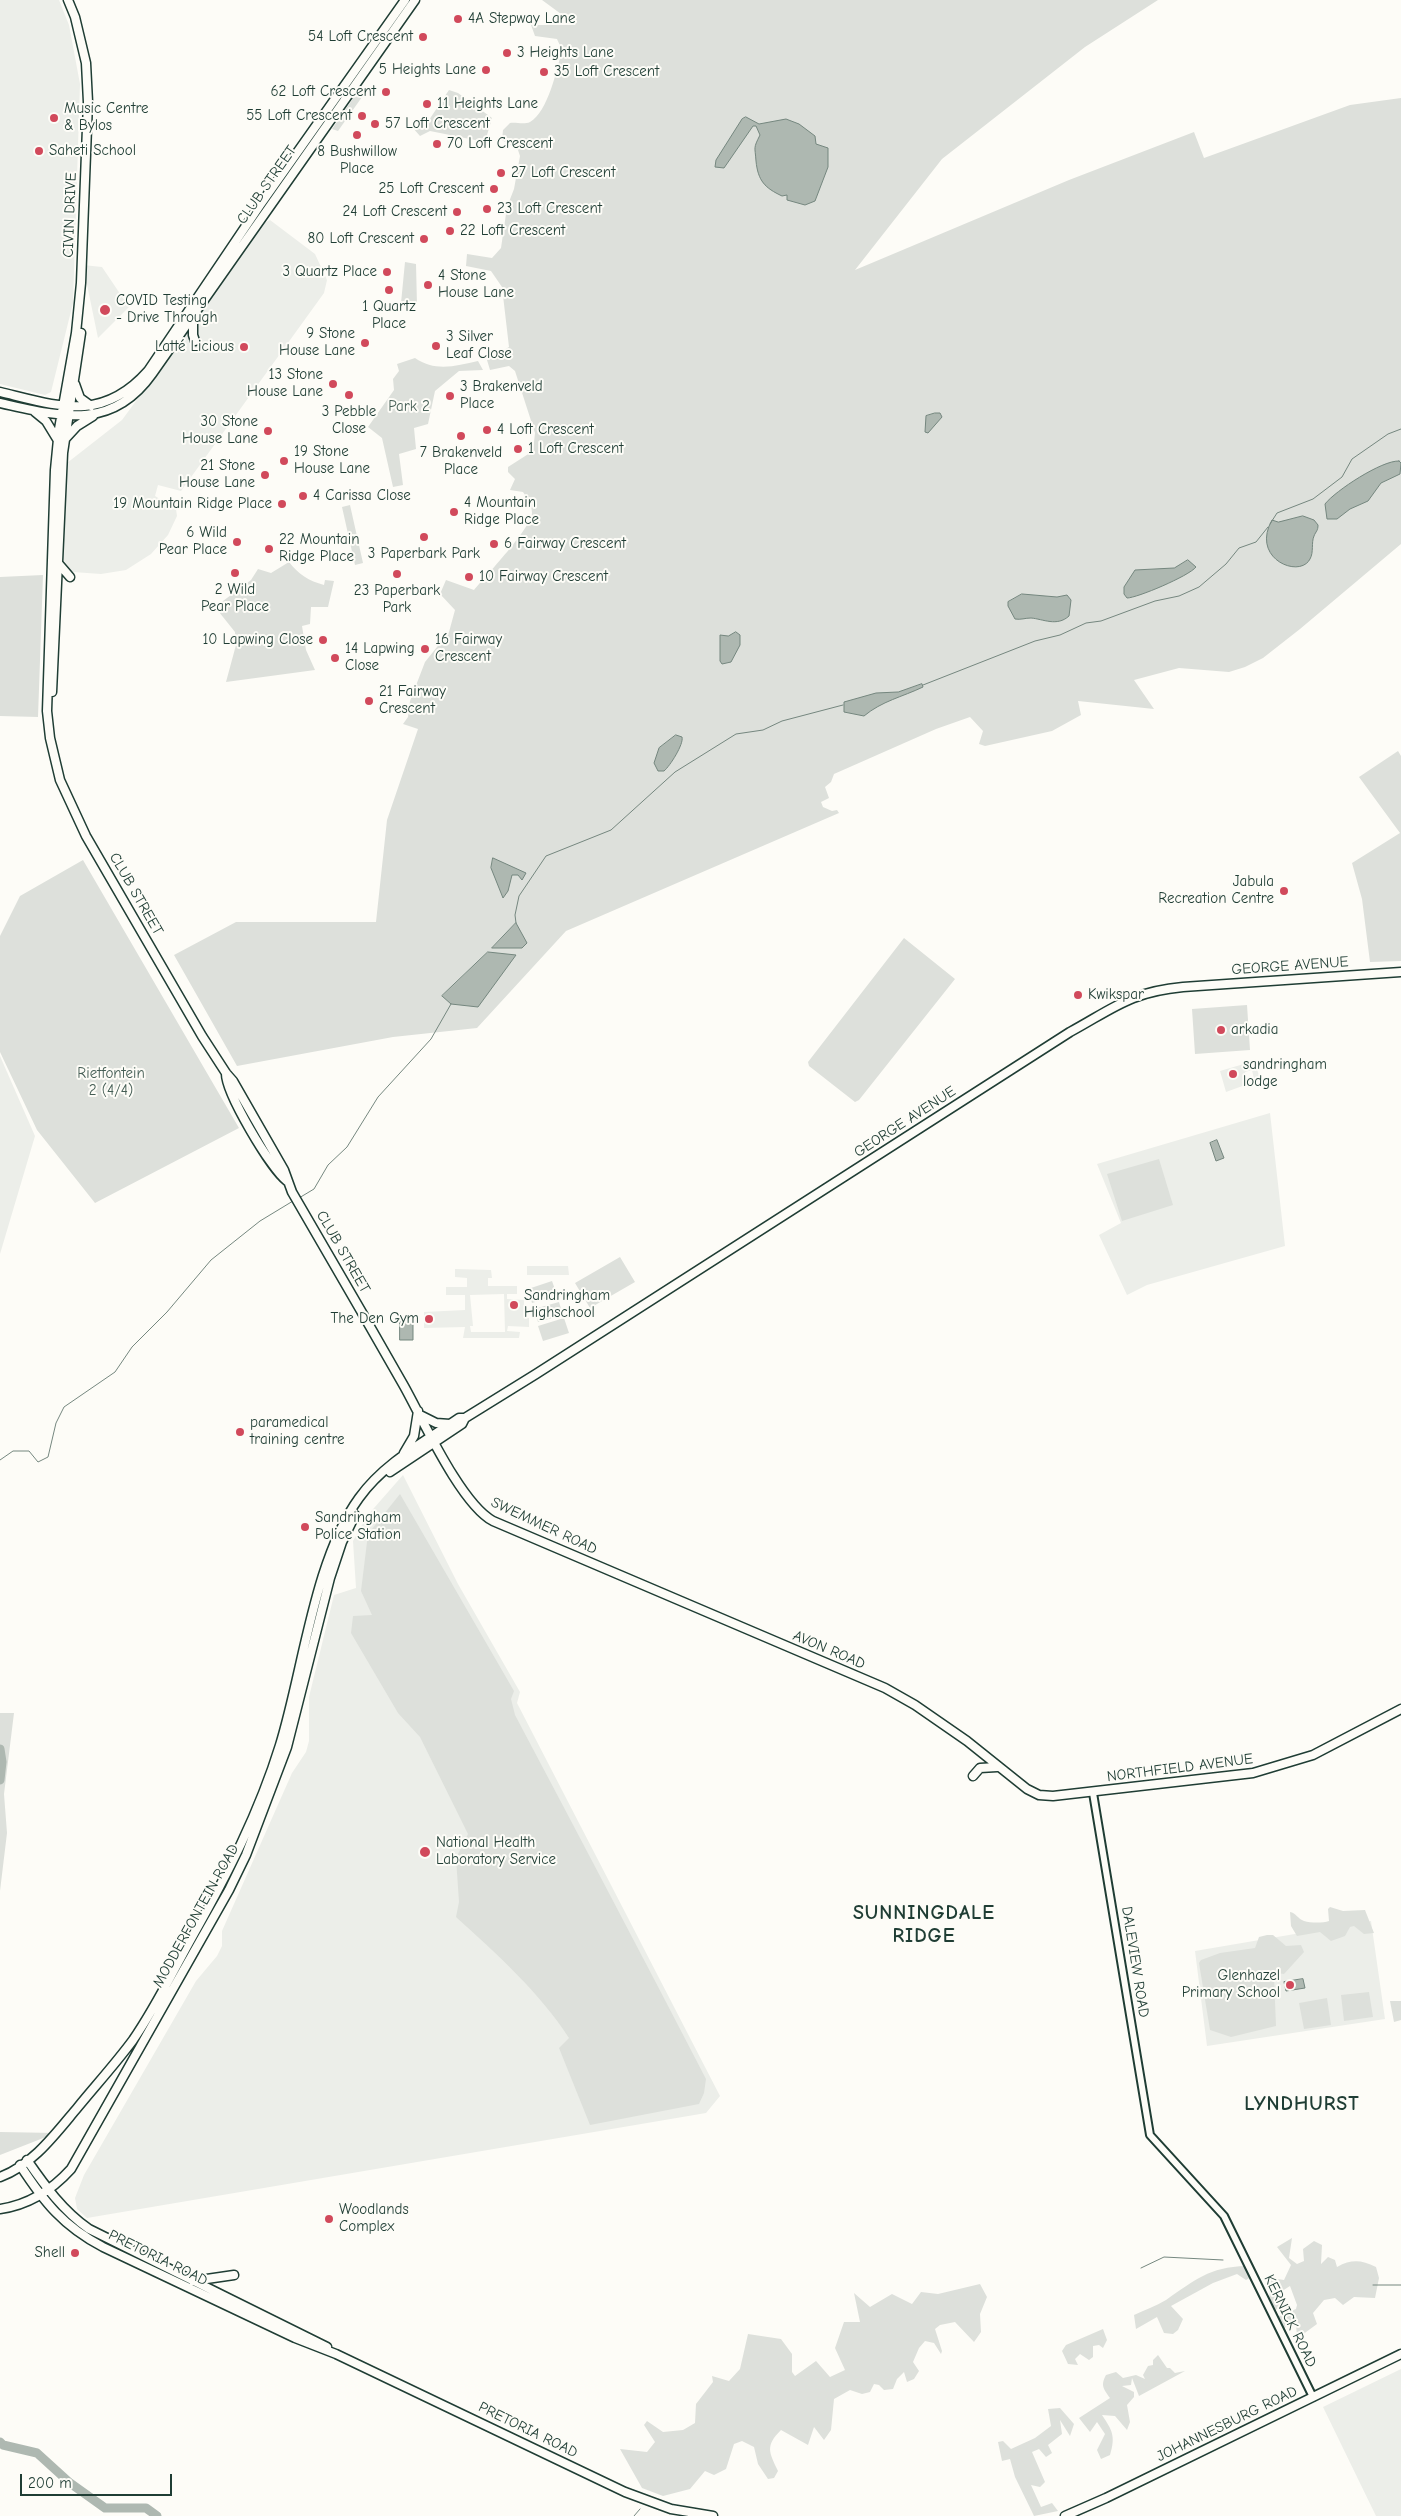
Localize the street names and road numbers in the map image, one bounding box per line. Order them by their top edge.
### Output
street label: CLUB STREET [233,142,301,228]
street label: CIVIN DRIVE [60,172,80,258]
street label: CLUB STREET [105,850,167,938]
street label: GEORGE AVENUE [1231,953,1349,979]
street label: GEORGE AVENUE [851,1082,959,1162]
street label: CLUB STREET [312,1208,374,1296]
street label: SWEMMER ROAD [488,1494,600,1558]
street label: AVON ROAD [790,1627,868,1673]
street label: NORTHFIELD AVENUE [1106,1750,1254,1786]
street label: MODDERFONTEIN ROAD [149,1841,243,1991]
street label: DALEVIEW ROAD [1117,1905,1153,2019]
street label: PRETORIA ROAD [105,2226,211,2290]
street label: KERNICK ROAD [1260,2272,1320,2370]
street label: JOHANNESBURG ROAD [1154,2382,1300,2466]
street label: PRETORIA ROAD [475,2398,581,2462]

